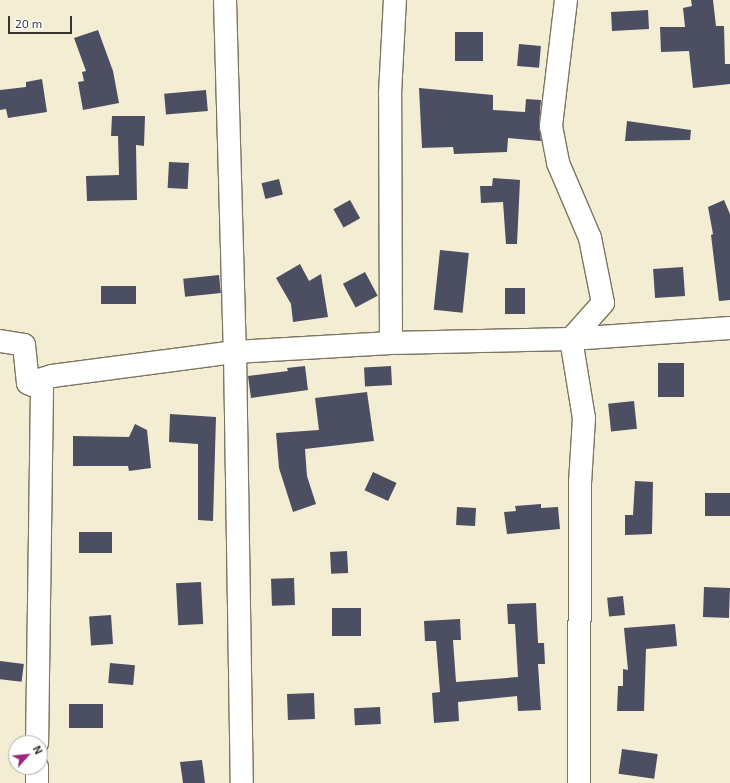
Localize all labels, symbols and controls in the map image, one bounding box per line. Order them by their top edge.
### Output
scale bar [10,8,74,34]
text: 20 m [15,16,42,30]
north arrow [8,735,48,775]
text: N [31,743,46,756]

